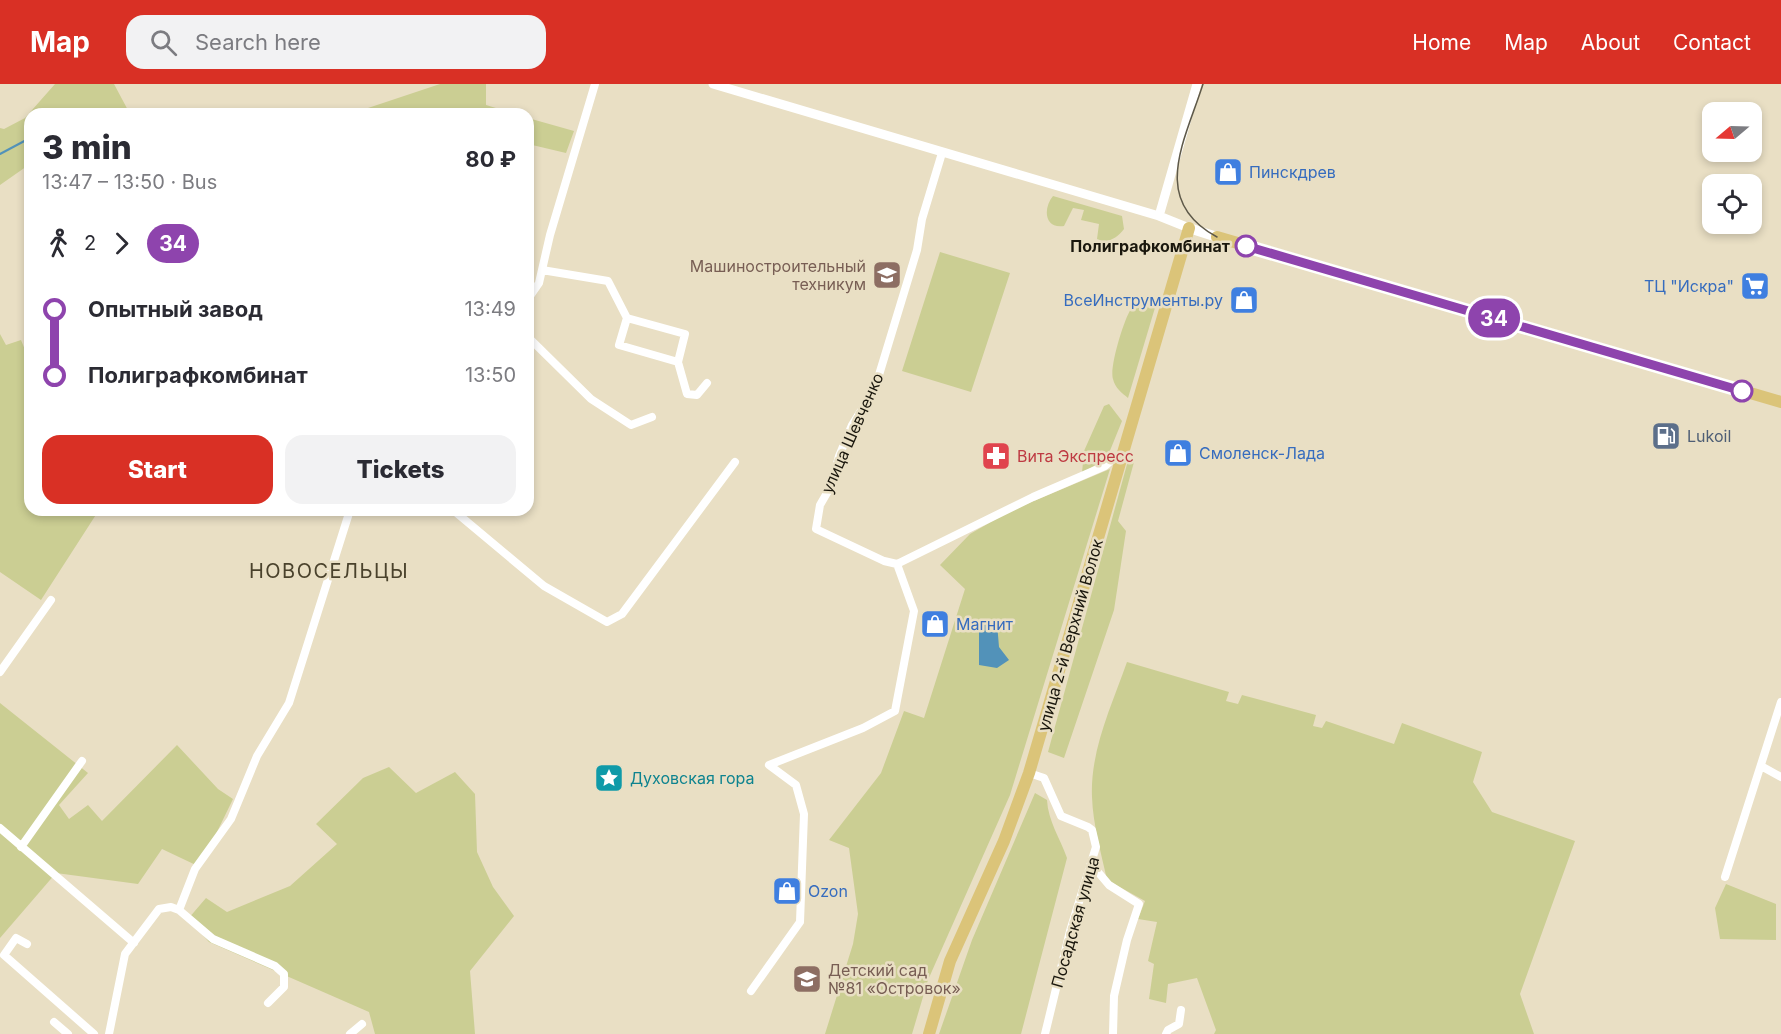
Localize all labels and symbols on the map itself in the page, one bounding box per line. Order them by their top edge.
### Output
north arrow [1702,102,1762,162]
shop icon: Пинскдрев [1212,156,1244,188]
place label: Пинскдрев [1249,162,1336,182]
marker: Полиграфкомбинат [1235,235,1257,257]
place label: Полиграфкомбинат [1070,236,1230,256]
place label: Машиностроительный техникум [690,256,866,294]
school or university icon: Машиностроительный техникум [871,259,903,291]
supermarket icon: ТЦ "Искра" [1739,270,1771,302]
place label: ТЦ "Искра" [1644,276,1734,296]
shop icon: ВсеИнструменты.ру [1228,284,1260,316]
place label: ВсеИнструменты.ру [1064,290,1223,310]
line badge: 34 [1467,298,1521,338]
street label: улица Шевченко [817,370,887,496]
unlabelled marker [1731,380,1753,402]
fuel station icon: Lukoil [1650,420,1682,452]
place label: Lukoil [1687,426,1731,446]
shop icon: Смоленск-Лада [1162,437,1194,469]
pharmacy icon: Вита Экспресс [980,440,1012,472]
place label: Смоленск-Лада [1199,443,1325,463]
place label: Вита Экспресс [1017,446,1134,466]
street label: улица 2-й Верхний Волок [1033,536,1107,734]
district label: НОВОСЕЛЬЦЫ [249,559,409,583]
shop icon: Магнит [919,608,951,640]
place label: Магнит [956,614,1014,634]
place icon: Духовская гора [593,762,625,794]
place label: Духовская гора [630,768,755,788]
street label: Посадская улица [1047,854,1103,990]
shop icon: Ozon [771,875,803,907]
place label: Ozon [808,881,848,901]
place label: Детский сад №81 «Островок» [828,960,961,998]
school or university icon: Детский сад №81 «Островок» [791,963,823,995]

